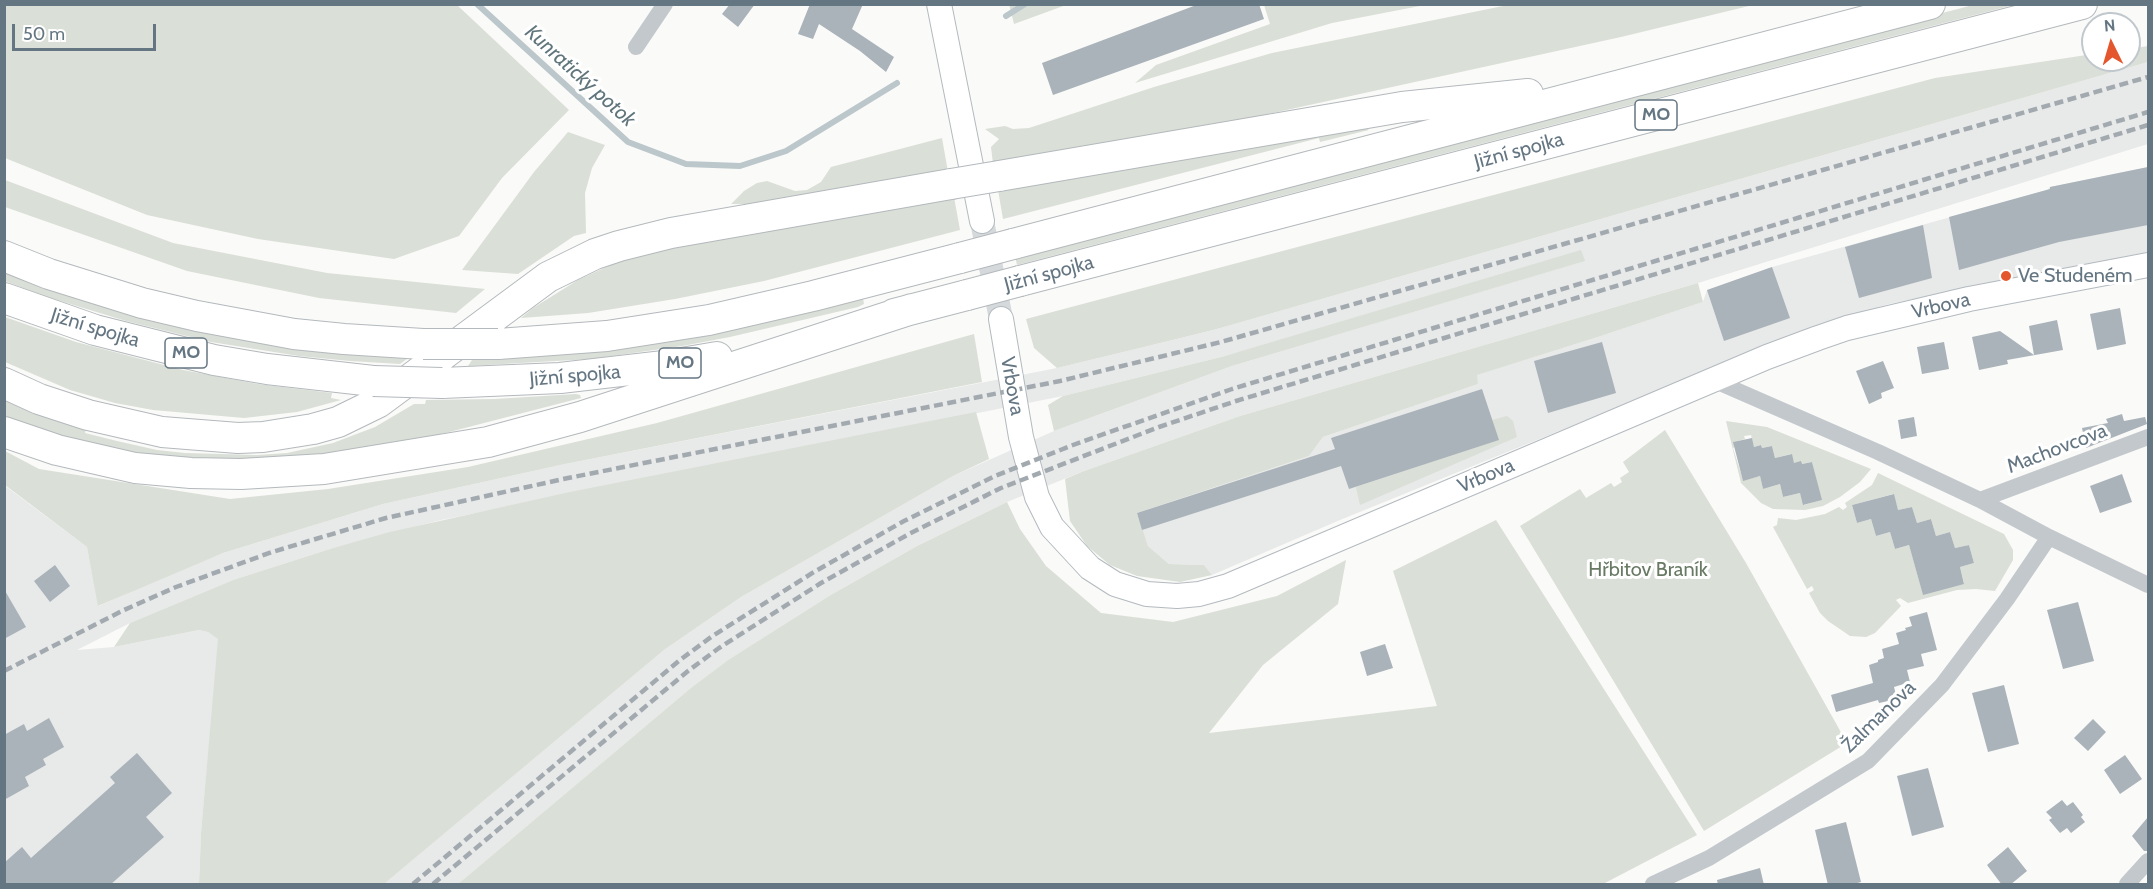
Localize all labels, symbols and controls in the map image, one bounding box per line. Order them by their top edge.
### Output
scale bar [15,12,159,50]
north arrow [2081,12,2141,72]
text: N [2103,16,2116,36]
water label: Kunratický potok [520,20,640,132]
text: 50 m [23,23,65,45]
road number: MO [1635,100,1677,130]
street label: Jižní spojka [1472,128,1566,174]
street label: Jižní spojka [1002,251,1096,297]
place label: Ve Studeném [2018,264,2133,288]
marker: Ve Studeném [1999,269,2013,283]
street label: Vrbova [1910,288,1972,324]
street label: Jižní spojka [48,303,142,353]
road number: MO [165,338,207,368]
road number: MO [659,348,701,378]
street label: Vrbova [995,355,1029,417]
street label: Jižní spojka [528,360,622,392]
street label: Machovcova [2004,419,2110,479]
street label: Vrbova [1454,453,1518,499]
park label: Hřbitov Braník [1588,558,1708,582]
street label: Žalmanova [1837,676,1921,758]

